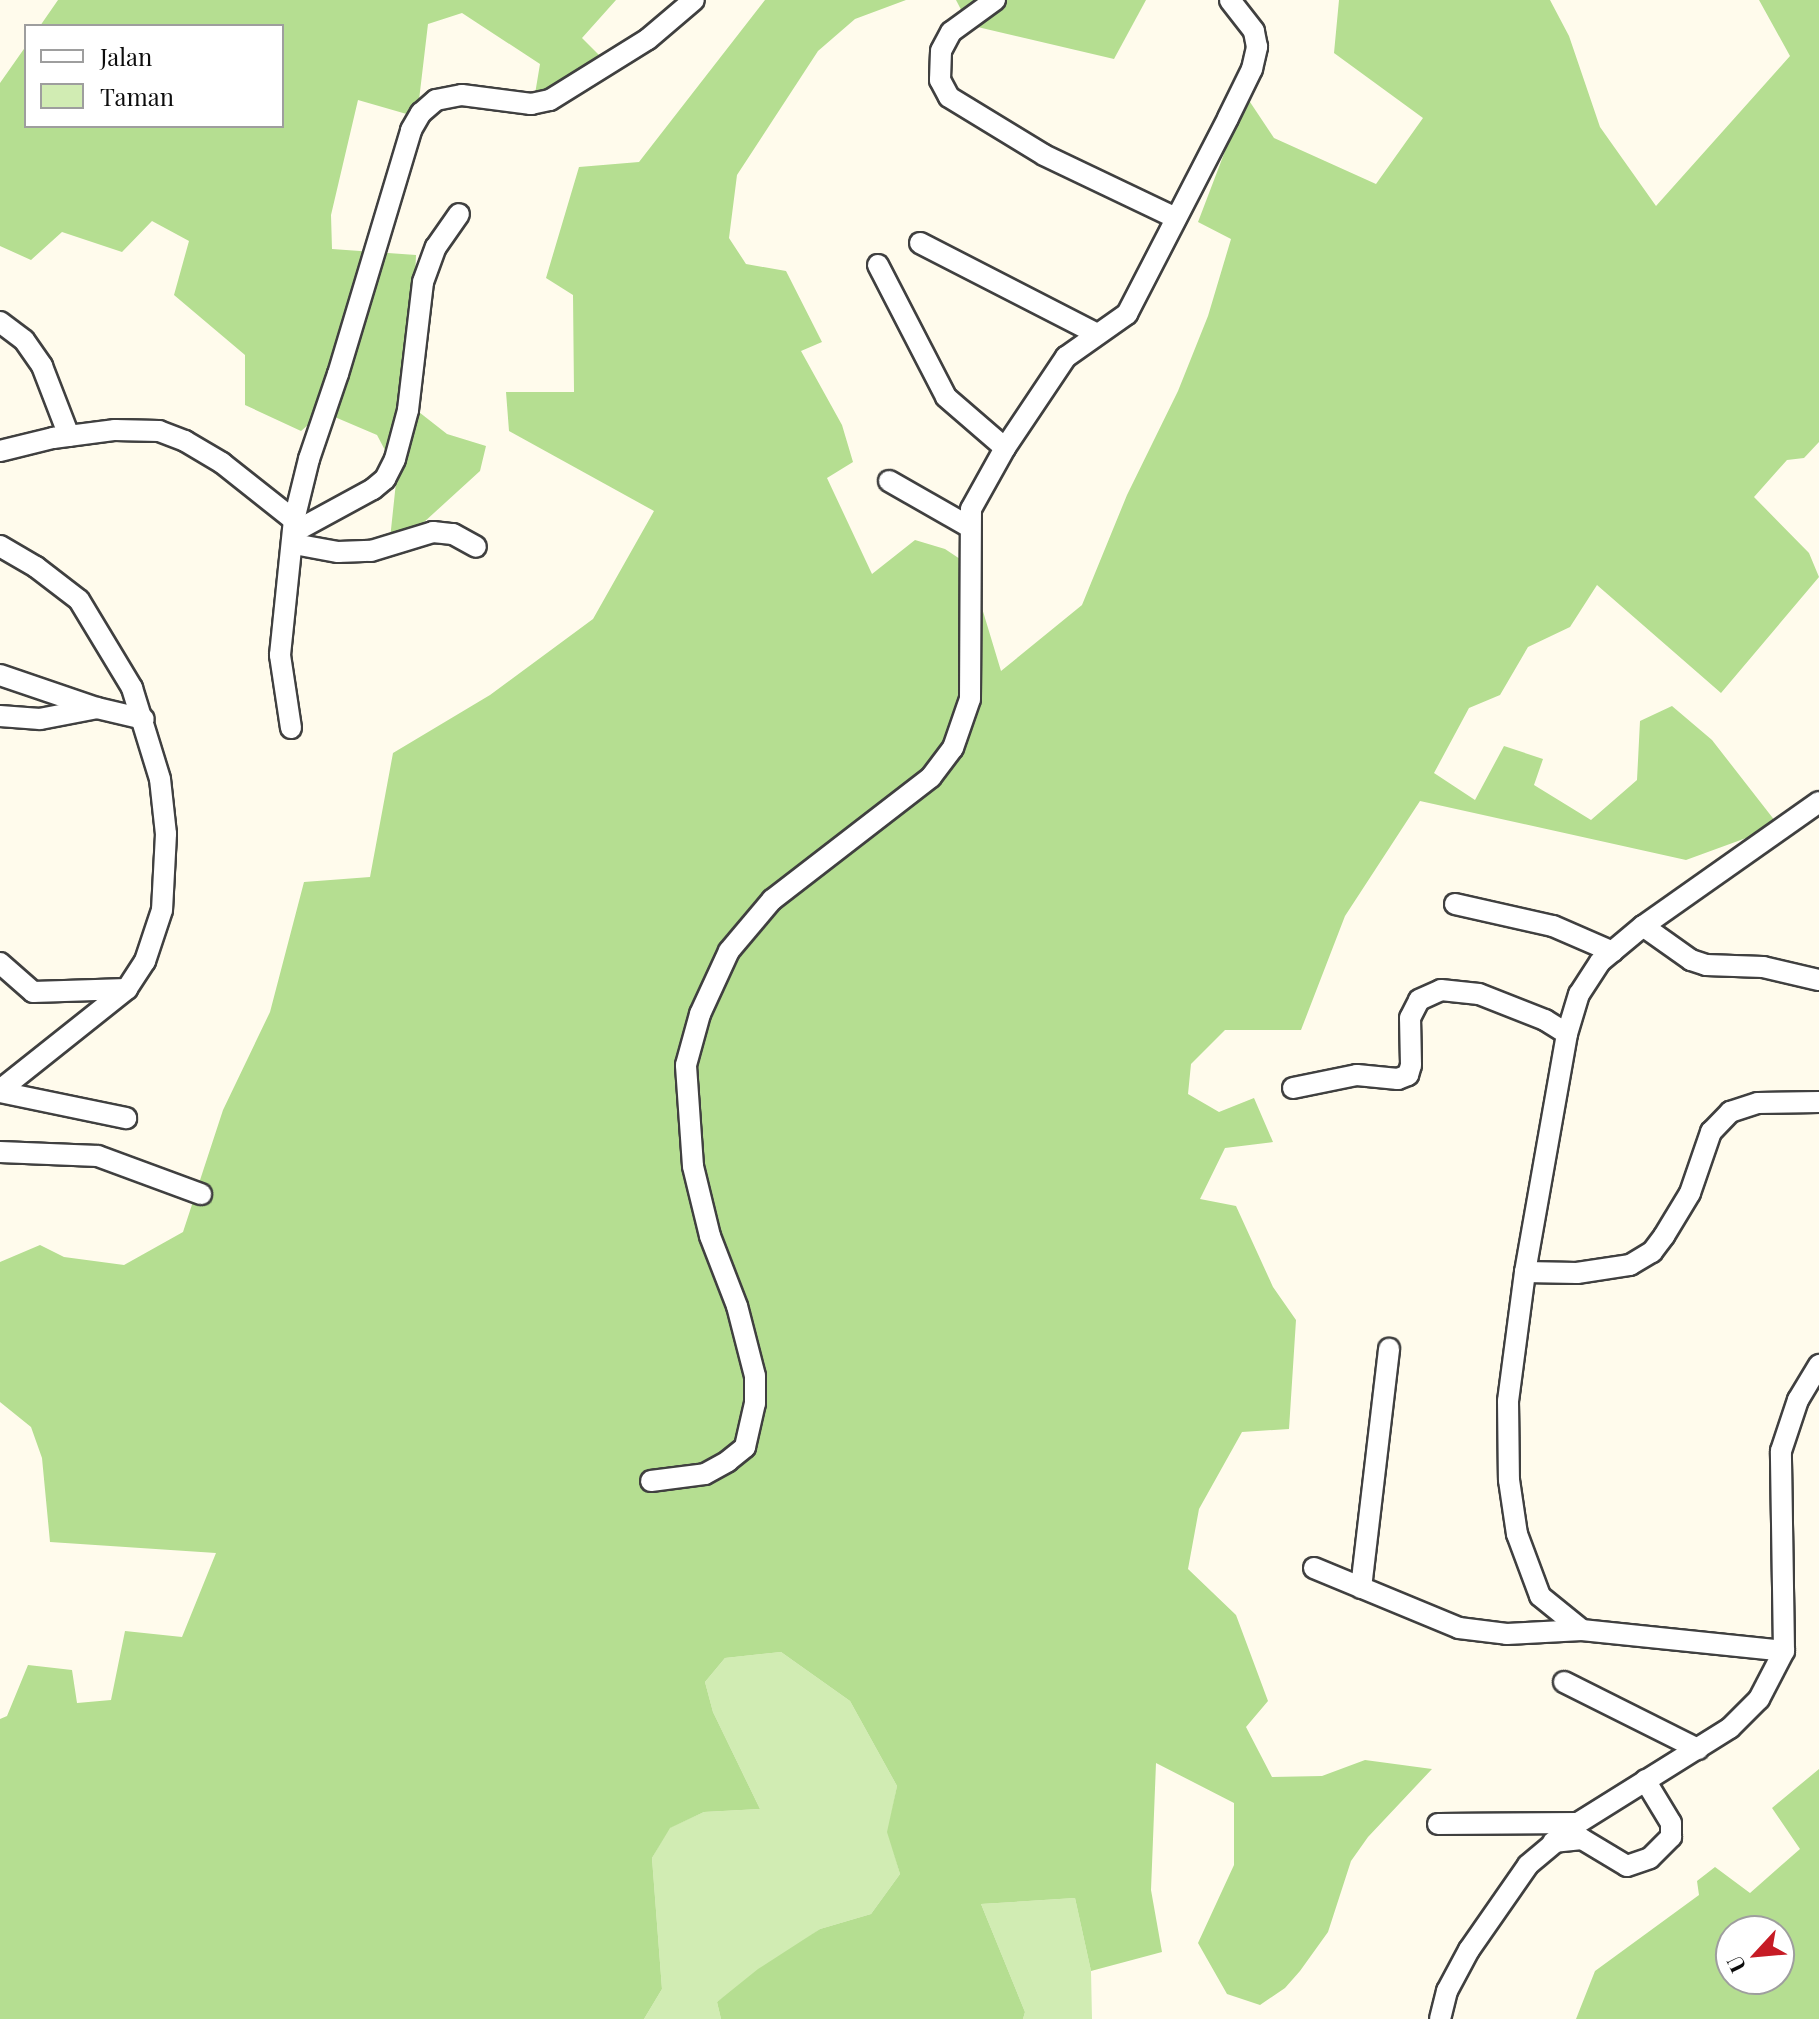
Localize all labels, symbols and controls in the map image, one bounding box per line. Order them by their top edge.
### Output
legend [24,24,284,128]
text: Jalan [100,40,152,72]
text: Taman [100,80,174,112]
north arrow [1715,1915,1795,1995]
text: U [1718,1951,1752,1978]

